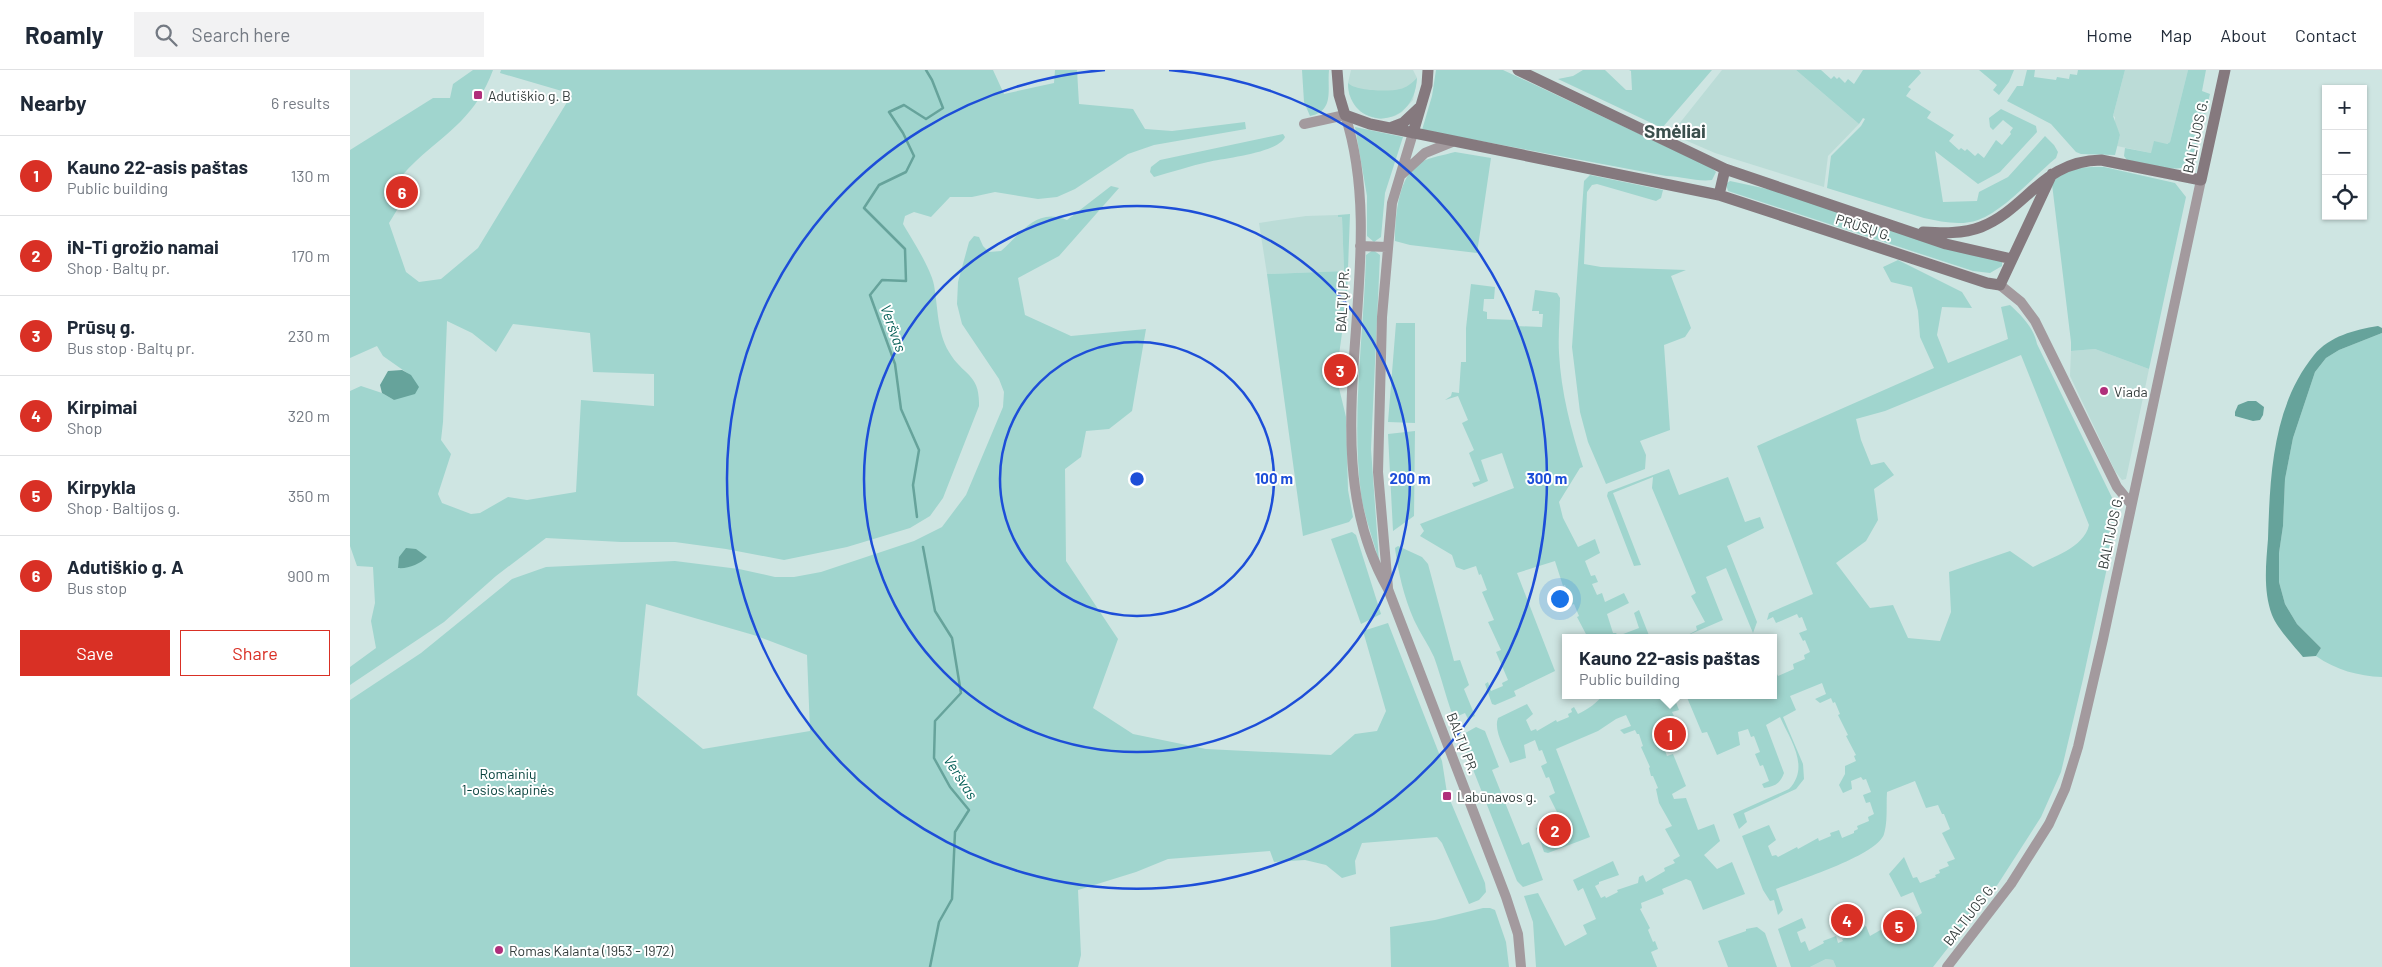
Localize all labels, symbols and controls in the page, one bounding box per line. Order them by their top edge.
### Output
search box [134,12,484,57]
text: Roamly [25,20,104,49]
icon: search [152,21,180,49]
text: Search here [192,23,290,46]
text: Home [2086,24,2132,46]
text: Map [2160,24,2192,46]
text: About [2220,24,2267,46]
text: Contact [2295,24,2357,46]
map controls [2322,85,2367,220]
button: + [2322,85,2367,130]
place label: Adutiškio g. B [488,87,571,104]
marker: Adutiškio g. B [472,89,484,101]
text: Nearby [20,90,86,115]
text: 6 results [271,93,330,112]
street label: BALTIJOS G. [2179,97,2211,175]
district label: Smėliai [1644,119,1706,142]
button: − [2322,130,2367,175]
text: Kauno 22-asis paštas [67,155,248,178]
text: 1 [33,166,39,185]
text: 130 m [291,166,330,185]
pin: 6 [386,173,418,211]
button: locate [2322,175,2367,220]
text: Public building [67,178,168,197]
street label: PRŪSŲ G. [1834,210,1894,244]
text: iN-Ti grožio namai [67,235,219,258]
text: 2 [32,246,40,265]
text: 170 m [291,246,330,265]
text: Shop · Baltų pr. [67,258,170,277]
street label: BALTŲ PR. [1332,267,1352,333]
water label: Veršvas [877,302,911,354]
text: Prūsų g. [67,315,135,338]
text: 3 [32,326,40,345]
text: 230 m [288,326,330,345]
text: Bus stop · Baltų pr. [67,338,195,357]
pin: 3 [1324,351,1356,389]
place label: Viada [2114,383,2148,400]
marker: Viada [2098,385,2110,397]
text: Kirpimai [67,395,137,418]
text: 4 [31,406,41,425]
text: 320 m [288,406,330,425]
text: Shop [67,418,102,437]
text: 100 m [1255,469,1293,487]
text: 200 m [1389,469,1431,487]
text: 300 m [1527,469,1567,487]
centre of rings [1128,470,1146,488]
text: Kirpykla [67,475,136,498]
text: 5 [32,486,40,505]
text: 350 m [288,486,330,505]
street label: BALTIJOS G. [2094,493,2126,571]
text: Shop · Baltijos g. [67,498,180,517]
text: Adutiškio g. A [67,555,184,578]
text: 6 [32,566,40,585]
text: 900 m [287,566,330,585]
text: Bus stop [67,578,127,597]
your location [1547,586,1573,612]
button: Save [20,630,170,676]
button: Share [180,630,330,676]
popup [1562,634,1777,699]
text: Kauno 22-asis paštas [1579,646,1760,669]
text: Public building [1579,669,1680,688]
street label: BALTŲ PR. [1444,710,1482,776]
pin: 1 [1654,715,1686,753]
water label: Veršvas [940,752,982,802]
park label: Romainių 1-osios kapinės [462,765,554,798]
place label: Labūnavos g. [1457,788,1537,805]
marker: Labūnavos g. [1441,790,1453,802]
pin: 2 [1539,811,1571,849]
street label: BALTIJOS G. [1939,879,1999,949]
pin: 4 [1831,901,1863,939]
pin: 5 [1883,907,1915,945]
place label: Romas Kalanta (1953 - 1972) [509,942,674,959]
marker: Romas Kalanta (1953 - 1972) [493,944,505,956]

